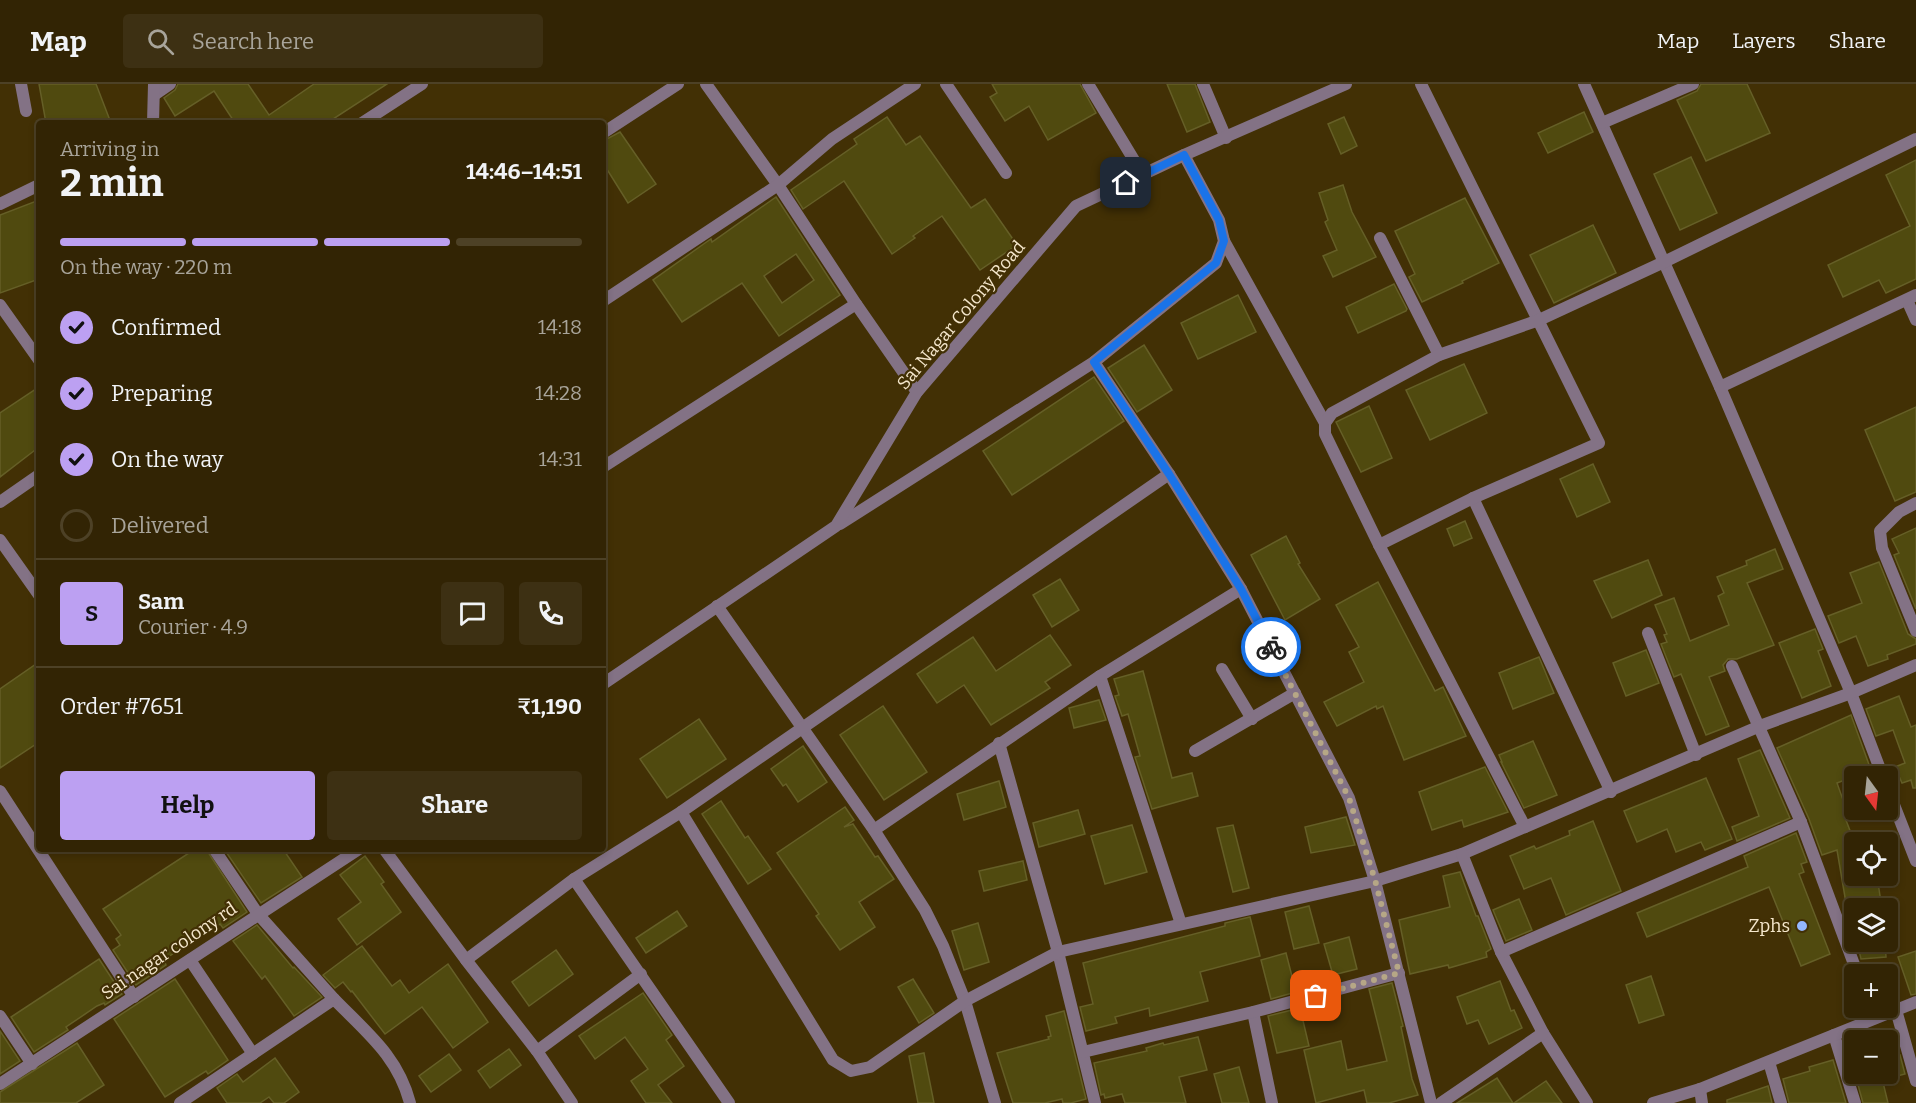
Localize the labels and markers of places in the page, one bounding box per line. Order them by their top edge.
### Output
pin [1100,157,1151,208]
place label: Zphs [1749,915,1790,937]
marker: Zphs [1795,919,1809,933]
pin [1290,970,1341,1021]

